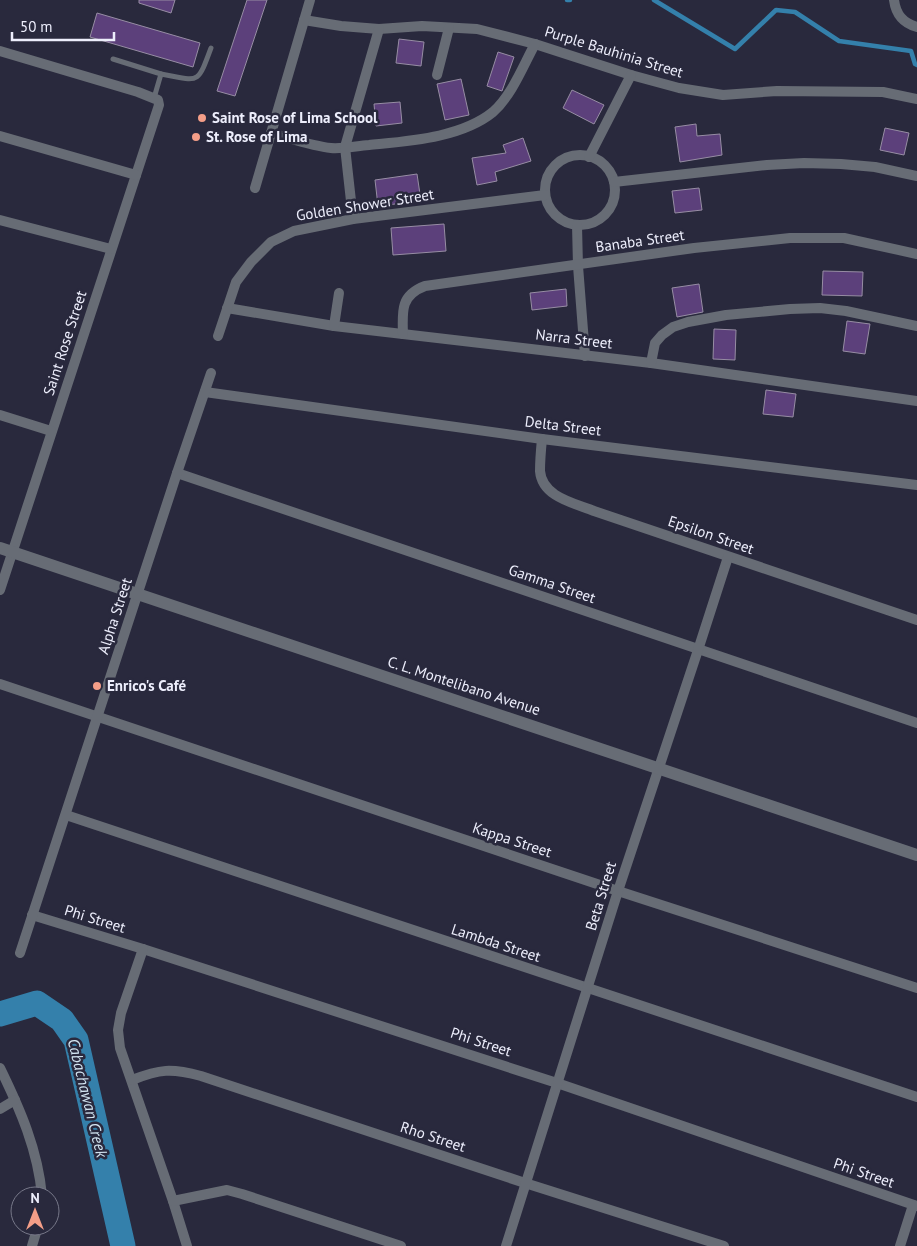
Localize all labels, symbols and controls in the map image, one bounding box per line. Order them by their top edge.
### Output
scale bar [12,10,115,42]
text: 50 m [20,17,53,36]
street label: Purple Bauhinia Street [543,21,686,82]
place label: Saint Rose of Lima School [212,108,378,127]
marker: Saint Rose of Lima School [196,112,208,124]
place label: St. Rose of Lima [206,127,308,146]
marker: St. Rose of Lima [190,131,202,143]
street label: Golden Shower Street [295,184,435,225]
street label: Banaba Street [594,225,686,256]
street label: Saint Rose Street [39,288,90,398]
street label: Narra Street [534,324,614,353]
street label: Delta Street [524,411,602,440]
street label: Epsilon Street [666,511,757,558]
street label: Gamma Street [506,560,598,607]
street label: Alpha Street [93,575,136,656]
street label: C. L. Montelibano Avenue [385,652,543,719]
place label: Enrico's Café [107,676,187,695]
marker: Enrico's Café [91,680,103,692]
street label: Kappa Street [470,818,554,861]
street label: Beta Street [581,859,620,933]
street label: Phi Street [62,900,128,937]
street label: Lambda Street [449,919,543,966]
street label: Phi Street [448,1023,514,1060]
water label: Cabachawan Creek [64,1036,113,1160]
street label: Rho Street [398,1117,468,1156]
street label: Phi Street [831,1153,897,1192]
north arrow [10,1186,60,1236]
text: N [30,1189,40,1207]

